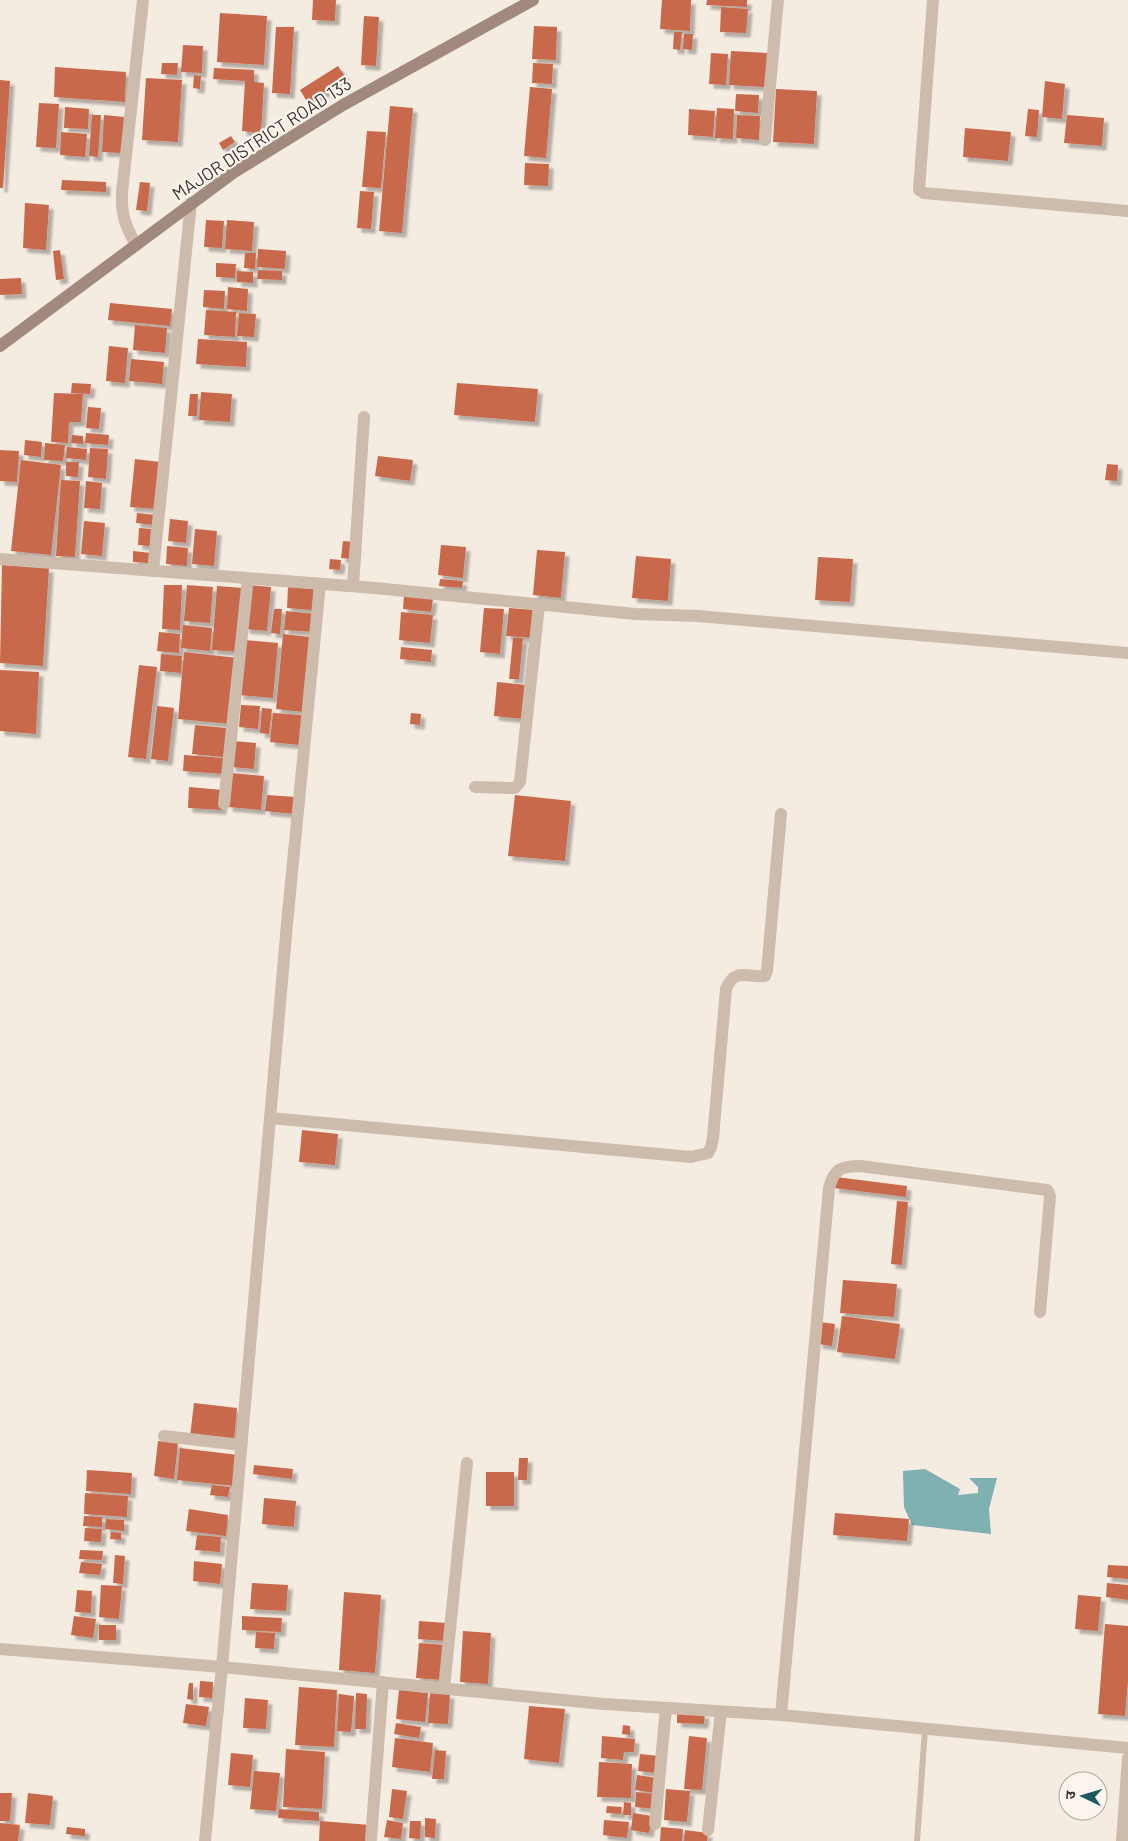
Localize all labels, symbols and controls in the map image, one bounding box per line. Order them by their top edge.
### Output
street label: MAJOR DISTRICT ROAD 133 [168,72,355,204]
north arrow [1058,1771,1108,1821]
text: उ [1061,1789,1078,1800]

